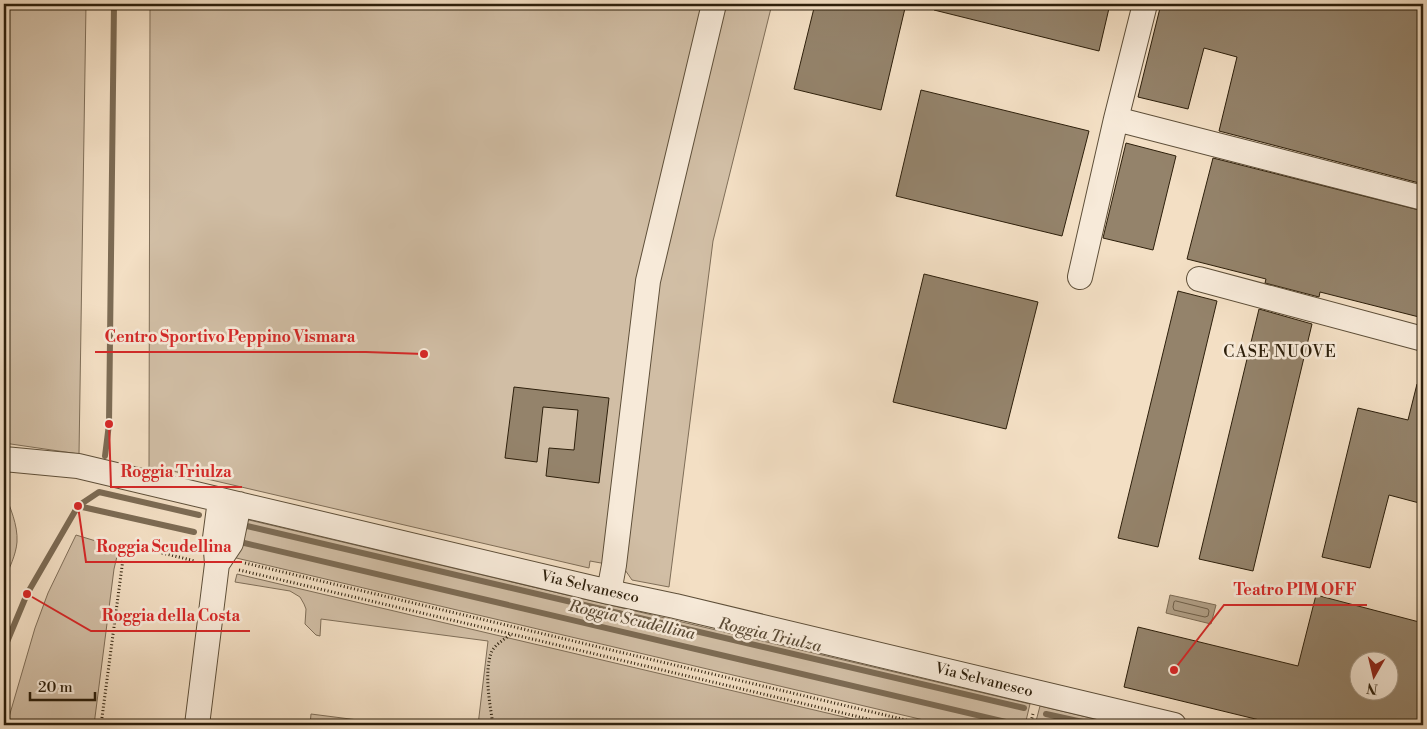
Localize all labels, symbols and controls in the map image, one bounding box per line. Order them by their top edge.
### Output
callout: Centro Sportivo Peppino Vismara [95,321,366,352]
text: Centro Sportivo Peppino Vismara [105,327,356,347]
district label: CASE NUOVE [1223,342,1337,362]
callout: Roggia Triulza [111,456,242,487]
text: Roggia Triulza [120,462,232,482]
callout: Roggia Scudellina [86,531,242,562]
text: Roggia Scudellina [96,537,232,557]
street label: Via Selvanesco [538,566,641,608]
callout: Teatro PIM OFF [1224,574,1367,605]
text: Teatro PIM OFF [1233,580,1357,600]
water label: Roggia Scudellina [566,596,697,644]
callout: Roggia della Costa [91,600,250,631]
text: Roggia della Costa [102,606,241,626]
water label: Roggia Triulza [715,613,824,657]
north arrow [1350,652,1400,702]
street label: Via Selvanesco [932,658,1035,701]
scale bar [30,669,95,701]
text: 20 m [38,678,73,697]
text: N [1366,678,1379,698]

